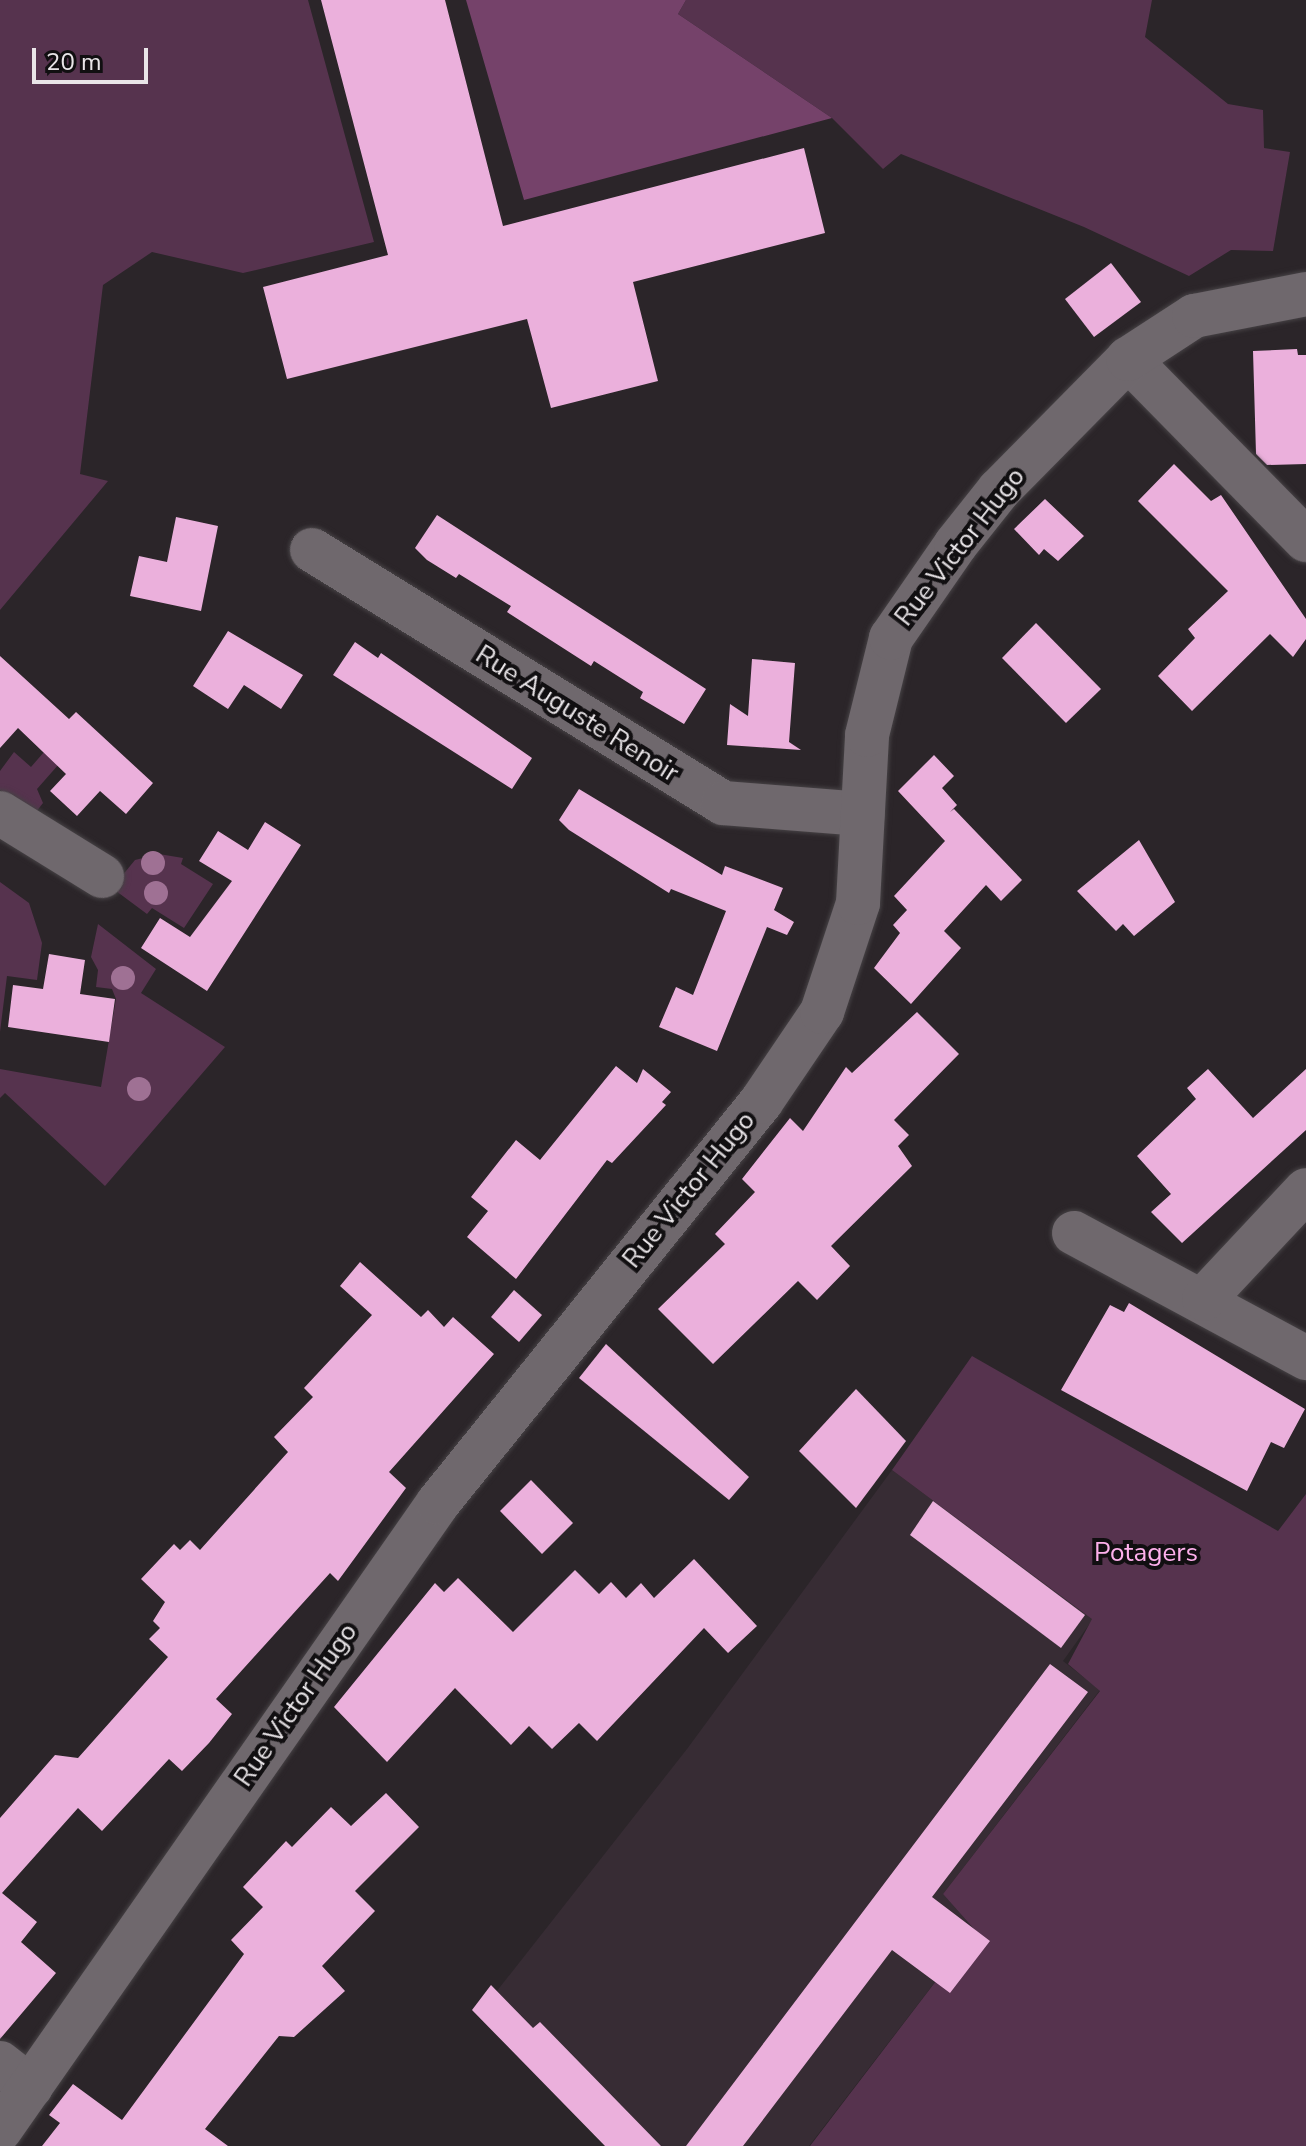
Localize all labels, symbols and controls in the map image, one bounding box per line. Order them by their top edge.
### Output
scale bar [36,32,152,82]
text: 20 m [46,46,102,78]
street label: Rue Victor Hugo [889,462,1031,632]
street label: Rue Auguste Renoir [470,639,684,789]
street label: Rue Victor Hugo [616,1106,762,1274]
park label: Potagers [1094,1537,1198,1569]
street label: Rue Victor Hugo [228,1617,364,1793]

